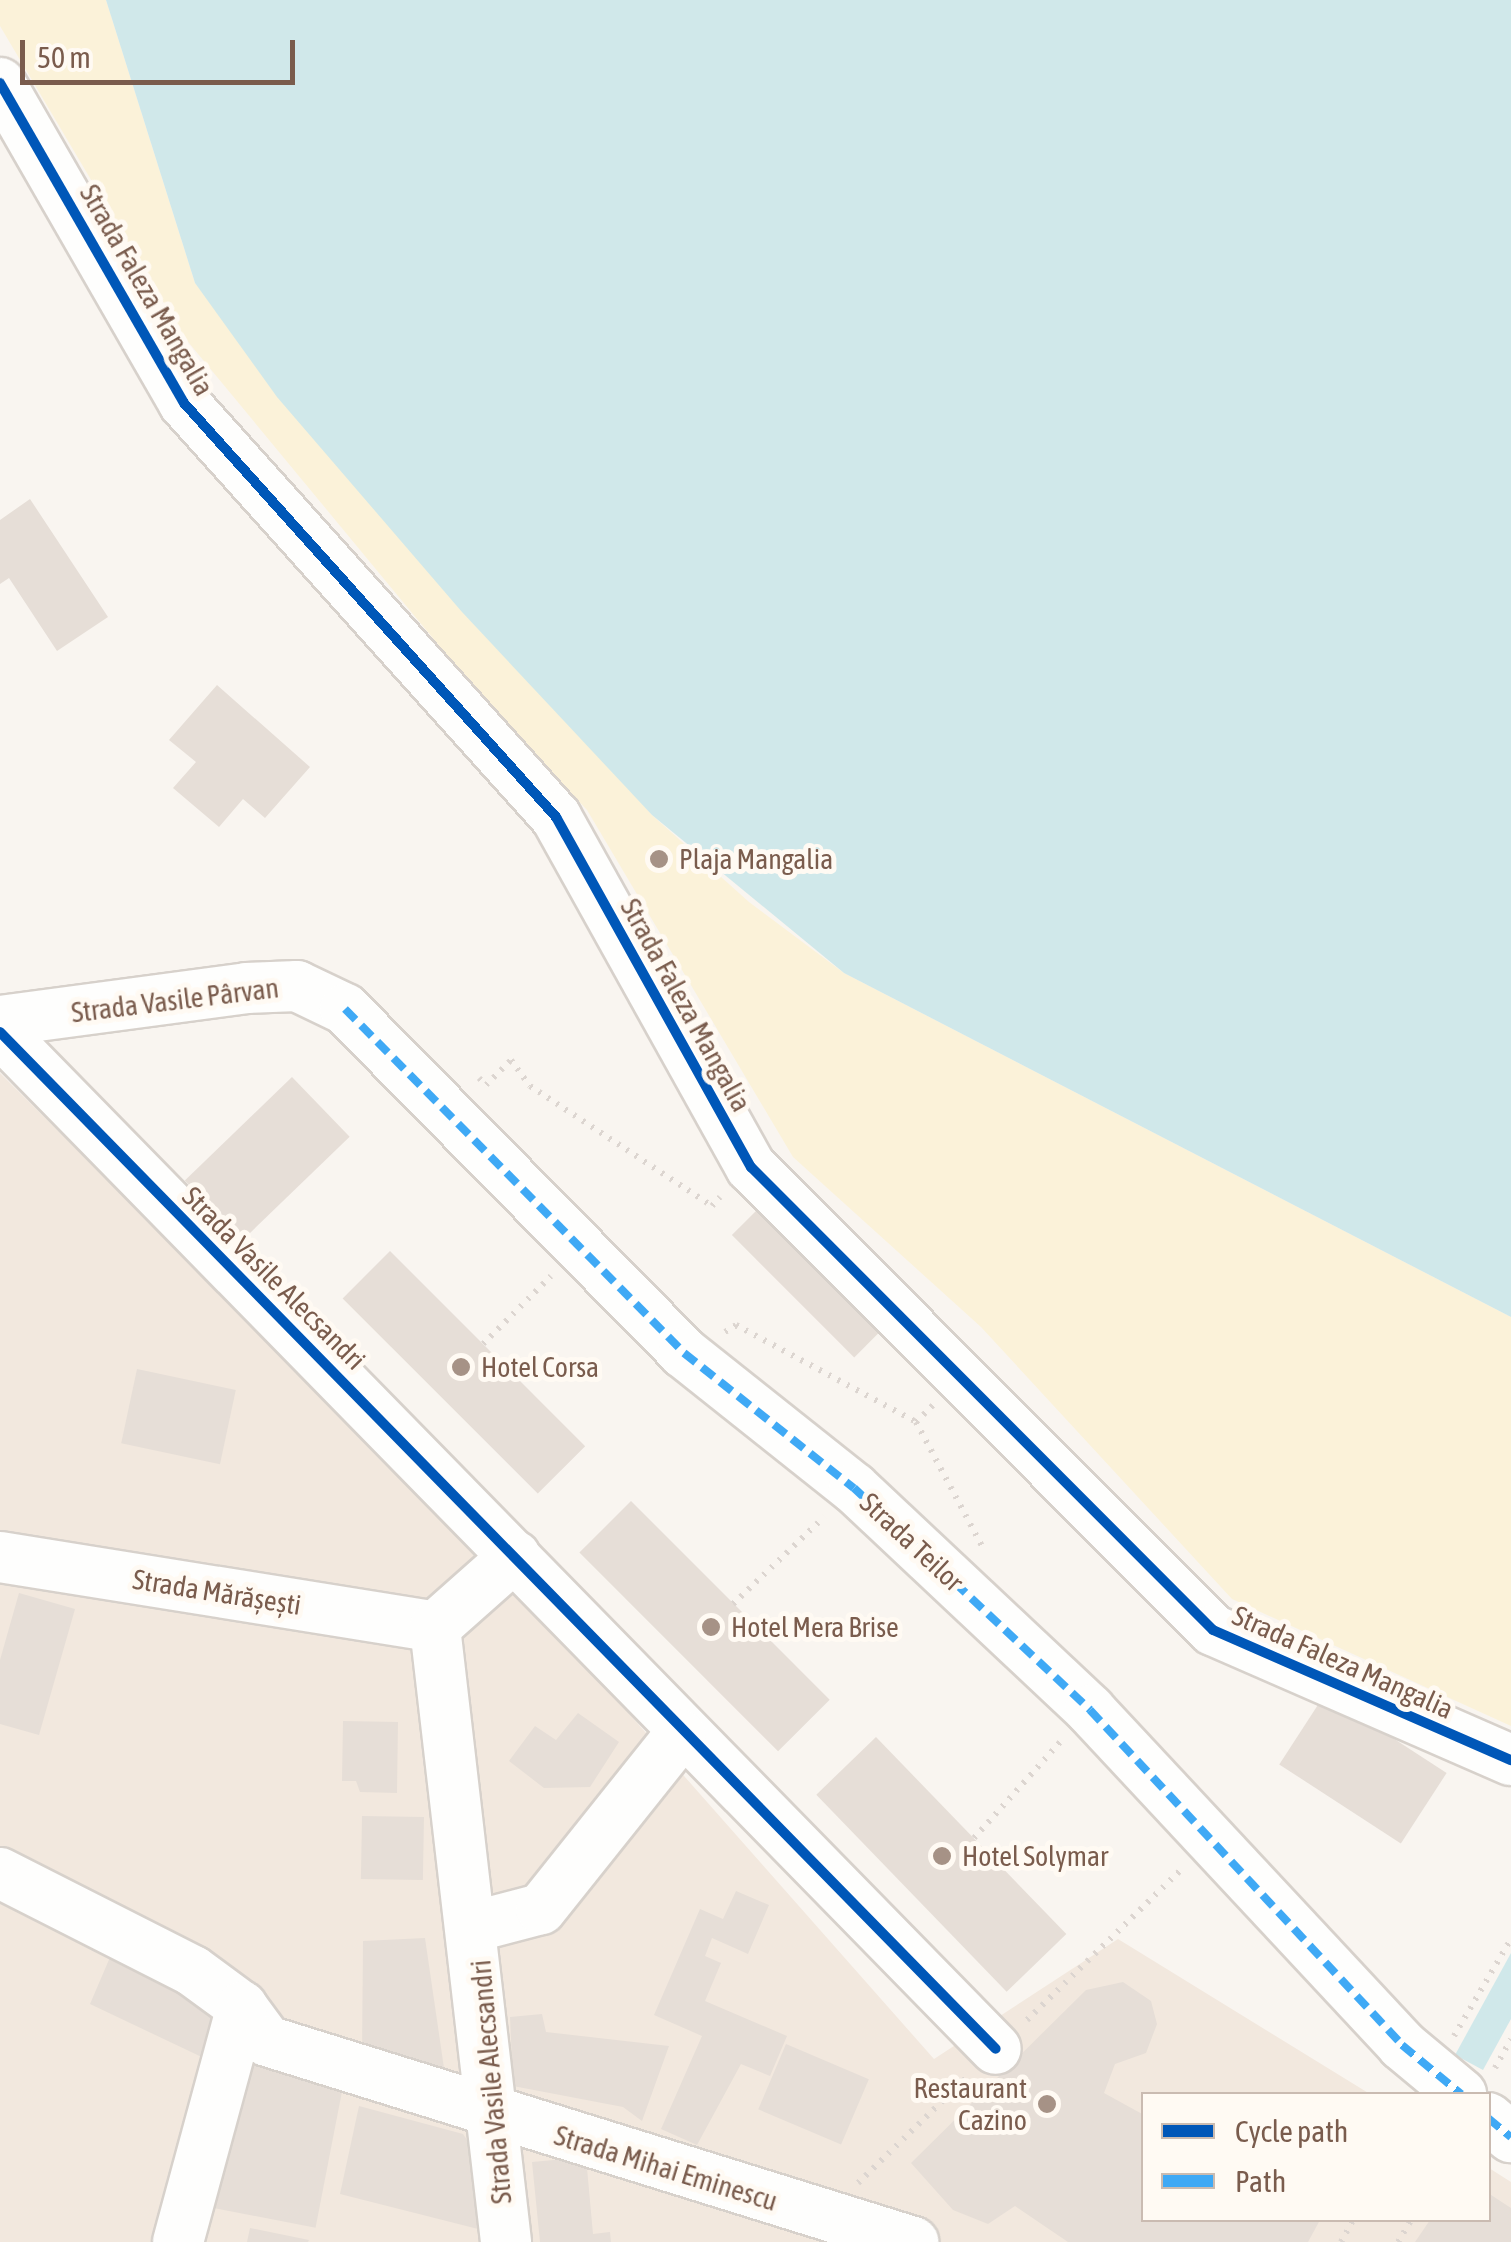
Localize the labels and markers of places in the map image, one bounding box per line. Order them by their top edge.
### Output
place label: Plaja Mangalia [679,842,833,876]
marker: Plaja Mangalia [648,848,670,870]
place label: Hotel Corsa [481,1350,599,1384]
marker: Hotel Corsa [450,1356,472,1378]
place label: Hotel Mera Brise [731,1610,899,1644]
marker: Hotel Mera Brise [700,1616,722,1638]
place label: Hotel Solymar [962,1839,1108,1873]
marker: Hotel Solymar [931,1845,953,1867]
place label: Restaurant Cazino [913,2071,1027,2137]
marker: Restaurant Cazino [1036,2093,1058,2115]

